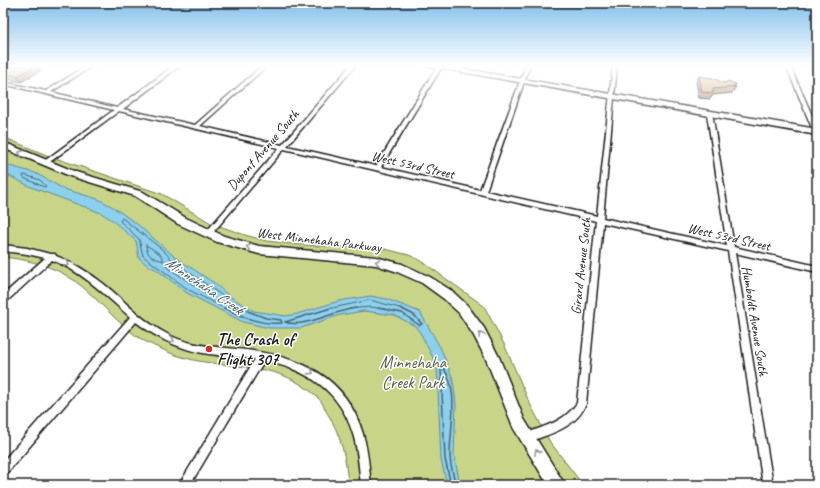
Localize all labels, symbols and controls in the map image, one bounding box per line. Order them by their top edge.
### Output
street label: Dupont Avenue South [223,106,303,194]
street label: West 53rd Street [370,147,457,183]
one-way arrow [18,149,25,157]
street label: Girard Avenue South [567,216,595,315]
street label: West 53rd Street [686,219,773,255]
street label: West Minnehaha Parkway [256,224,383,256]
one-way arrow [246,244,253,252]
water label: Minnehaha Creek [161,253,250,321]
one-way arrow [375,258,381,266]
one-way arrow [63,259,70,266]
street label: Humboldt Avenue South [738,265,772,378]
place label: The Crash of Flight 307 [217,329,298,370]
one-way arrow [478,332,485,339]
one-way arrow [167,335,175,343]
marker: The Crash of Flight 307 [204,344,214,354]
park label: Minnehaha Creek Park [380,352,448,393]
one-way arrow [307,367,314,374]
one-way arrow [534,449,541,456]

